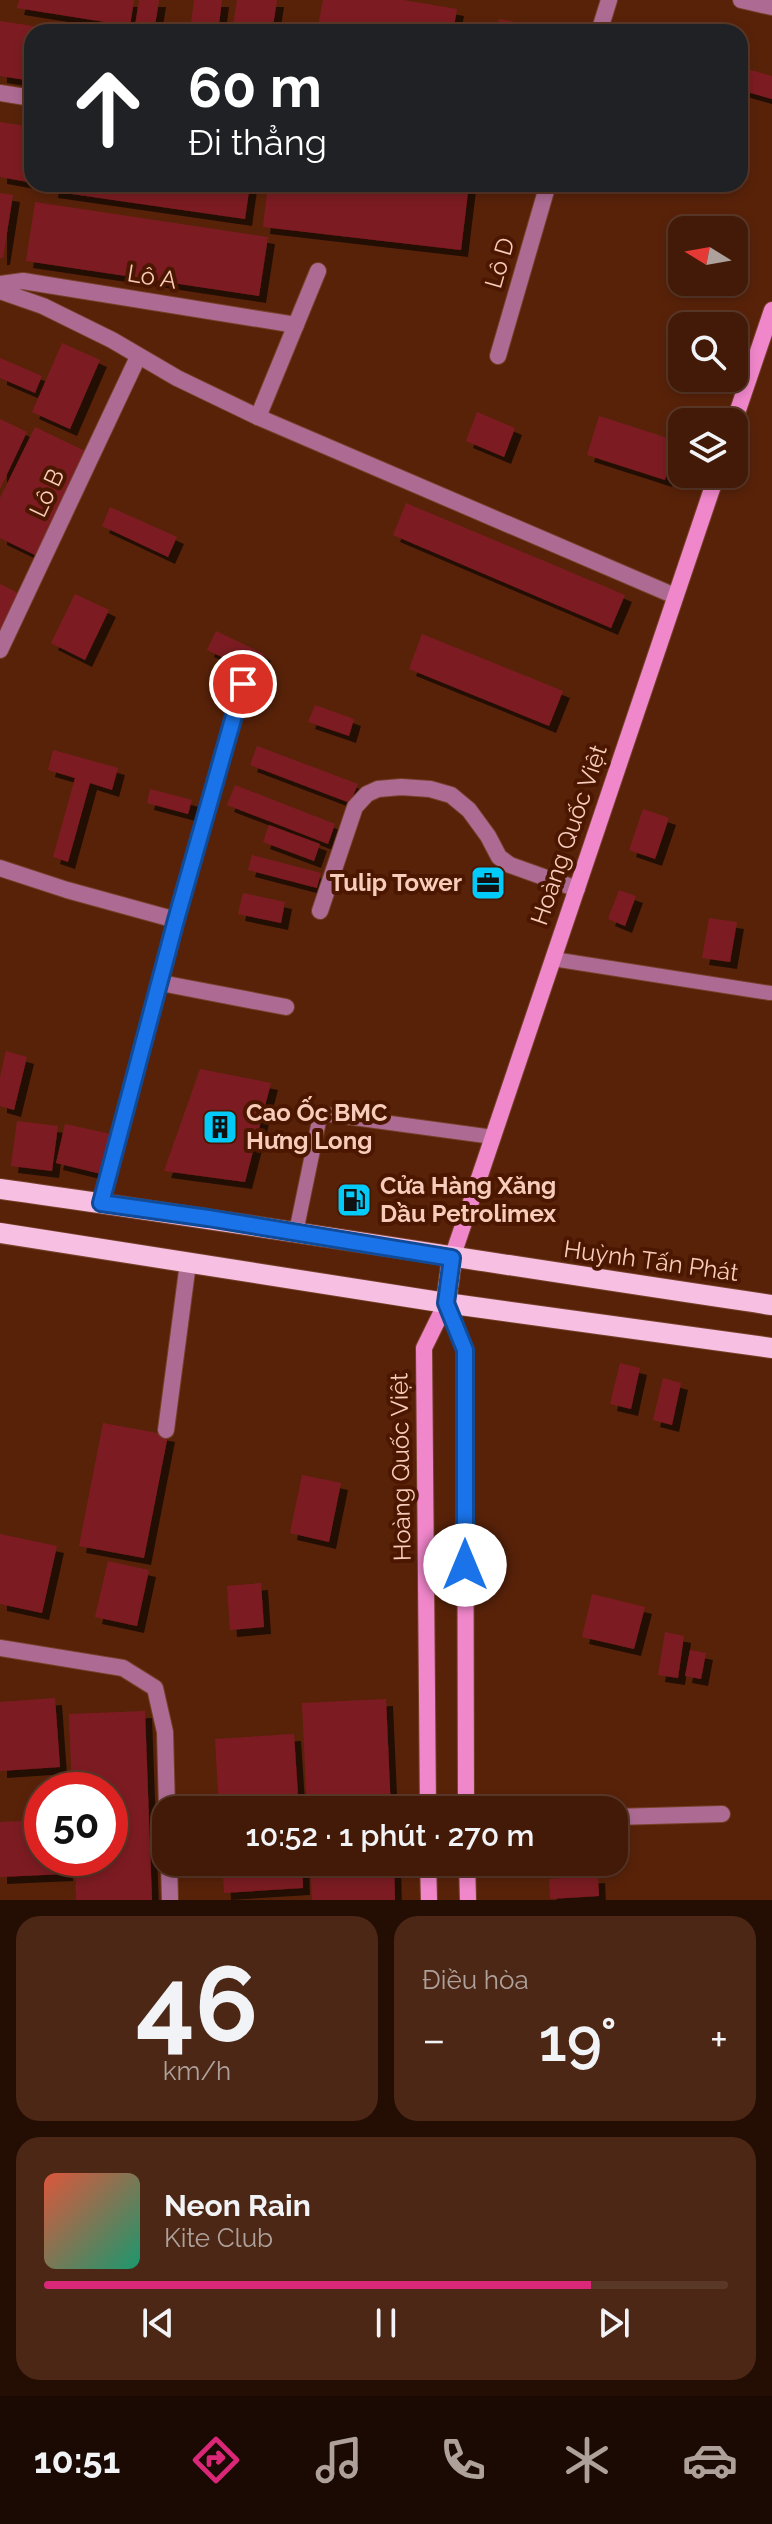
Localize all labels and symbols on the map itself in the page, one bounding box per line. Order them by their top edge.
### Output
north arrow [668,216,748,296]
street label: Lô D [479,234,521,292]
street label: Lô A [125,258,179,295]
street label: Lô B [23,464,70,522]
pin [209,650,277,718]
street label: Hoàng Quốc Việt [524,741,613,929]
office icon: Tulip Tower [469,864,507,902]
place label: Tulip Tower [330,868,462,897]
place label: Cao Ốc BMC Hưng Long [246,1096,388,1155]
building icon: Cao Ốc BMC Hưng Long [201,1108,239,1146]
place label: Cửa Hàng Xăng Dầu Petrolimex [380,1171,556,1228]
fuel station icon: Cửa Hàng Xăng Dầu Petrolimex [335,1181,373,1219]
street label: Huỳnh Tấn Phát [562,1234,740,1287]
street label: Hoàng Quốc Việt [384,1373,417,1561]
position arrow [423,1523,507,1607]
speed limit sign: 50 [24,1772,128,1876]

